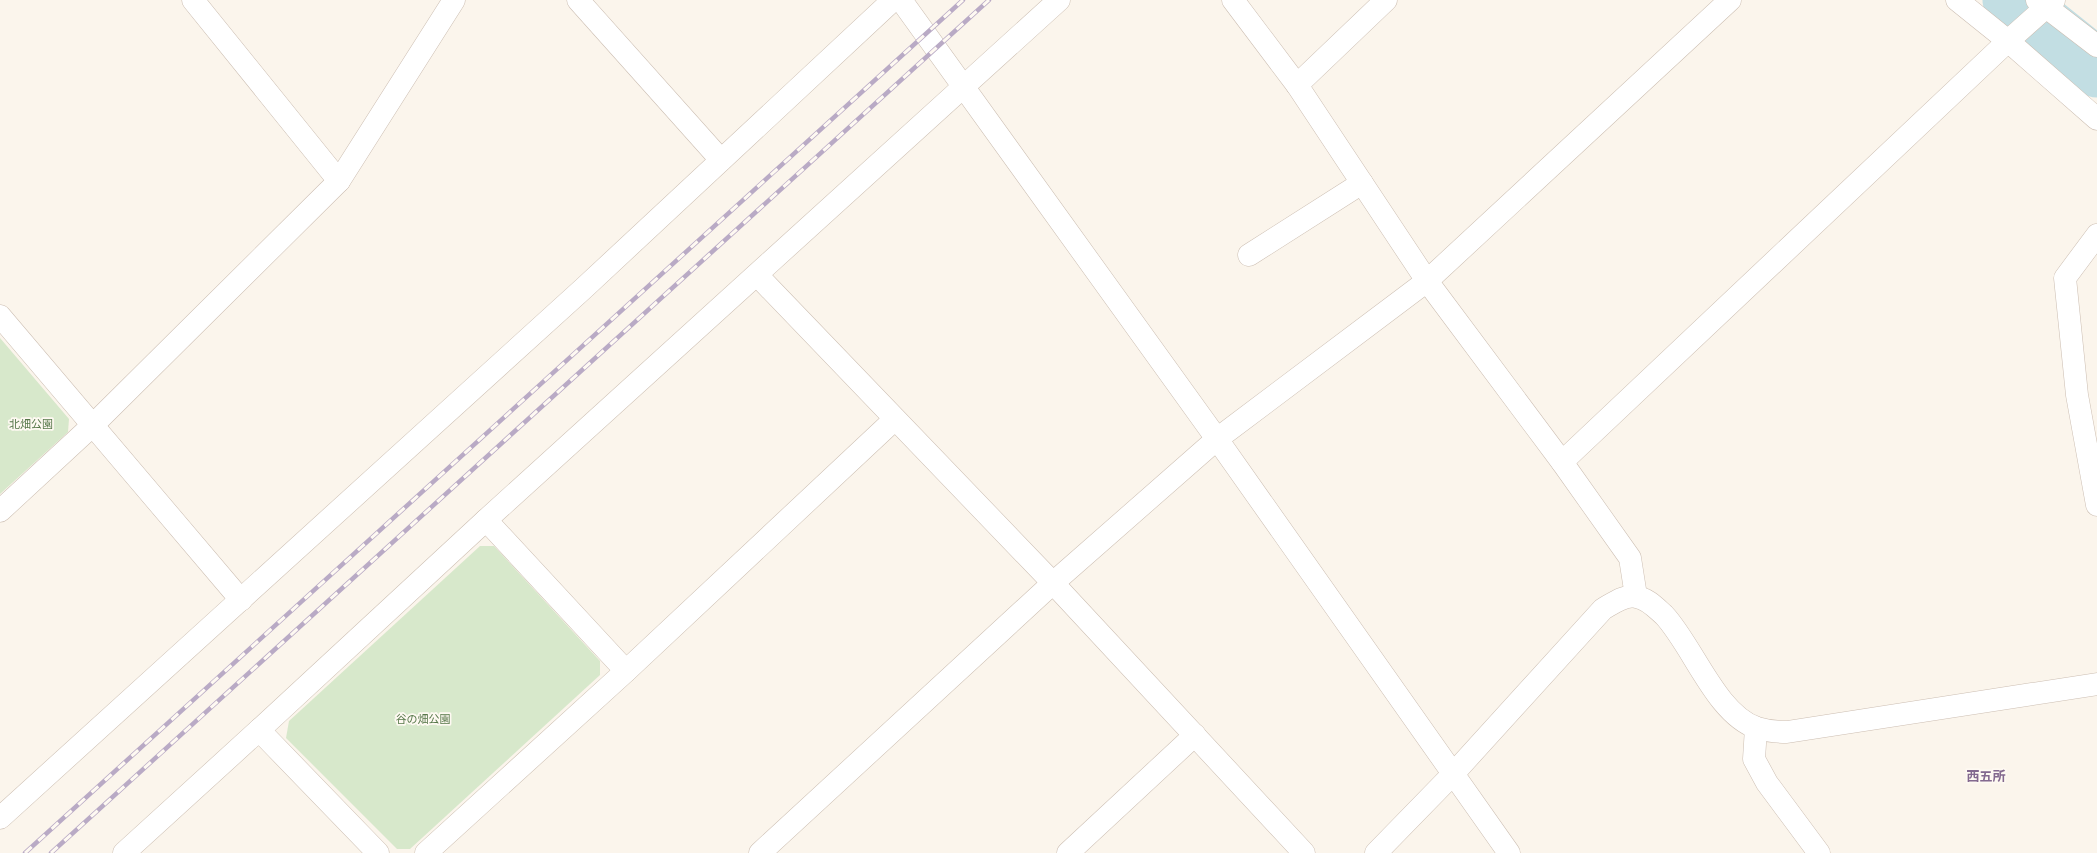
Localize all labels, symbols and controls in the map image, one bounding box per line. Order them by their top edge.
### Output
park label: 北畑公園 [9,416,53,431]
park label: 谷の畑公園 [396,711,451,726]
district label: 西五所 [1966,767,2006,785]

